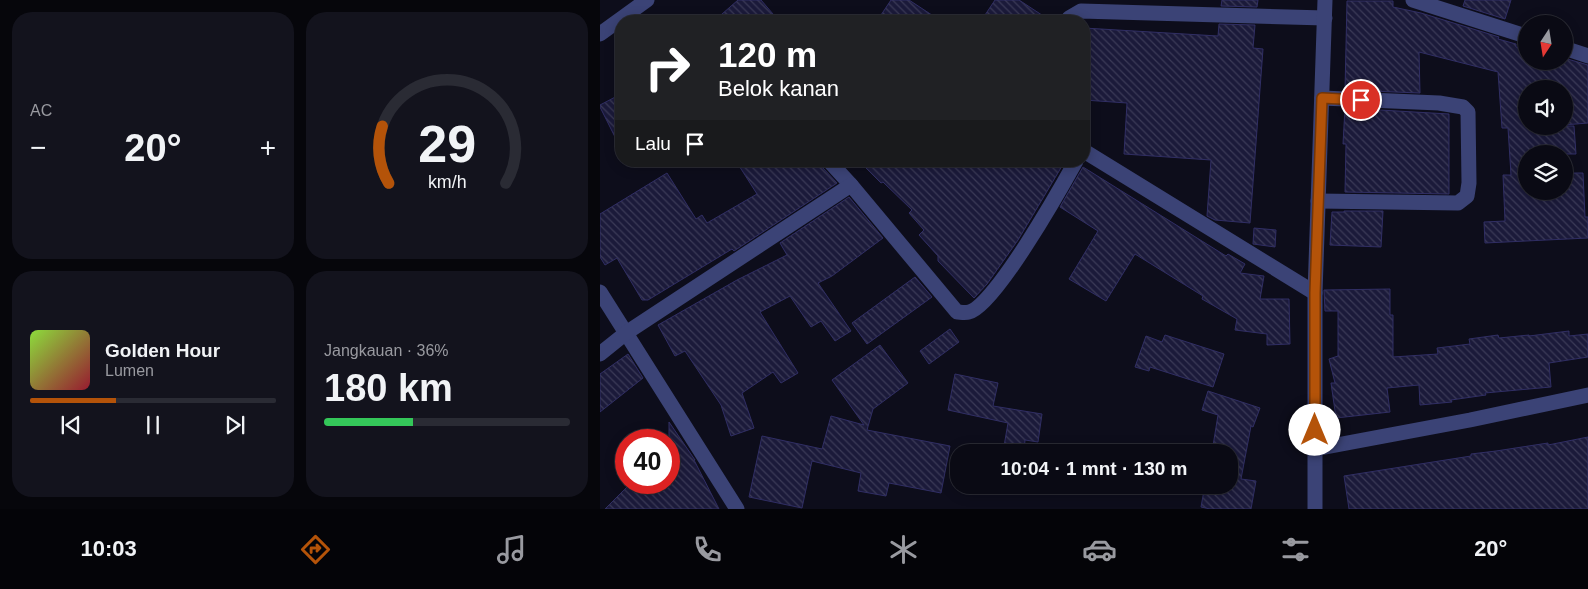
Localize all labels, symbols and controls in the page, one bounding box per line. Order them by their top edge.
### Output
north arrow [1518,15,1572,70]
map controls [1518,15,1573,200]
icon: right [635,35,700,100]
text: 120 m [718,35,817,74]
text: Belok kanan [718,76,839,101]
pin [1340,79,1382,121]
button: sound [1518,80,1573,135]
icon: arrive [1347,86,1375,114]
text: AC [30,102,52,119]
text: 29 [418,115,476,173]
text: 20° [124,127,182,169]
icon: arrive [681,130,709,158]
text: − [30,132,46,163]
text: + [260,132,276,163]
text: Lalu [635,133,671,154]
button: layers [1518,145,1573,200]
text: km/h [428,172,466,192]
text: Golden Hour [105,340,220,361]
text: Jangkauan · 36% [324,342,449,359]
text: Lumen [105,362,154,379]
text: 180 km [324,367,453,409]
position arrow [1288,403,1340,455]
icon: previous [57,411,85,439]
icon: pause [139,411,167,439]
icon: next [221,411,249,439]
speed limit sign: 40 [615,429,680,494]
text: 10:04 · 1 mnt · 130 m [1001,458,1187,479]
icon: directions [298,532,333,567]
icon: music [494,532,529,567]
icon: phone [690,532,725,567]
icon: climate [886,532,921,567]
icon: car [1082,532,1117,567]
icon: filters [1278,532,1313,567]
text: 10:03 [81,536,137,561]
text: 20° [1474,536,1507,561]

